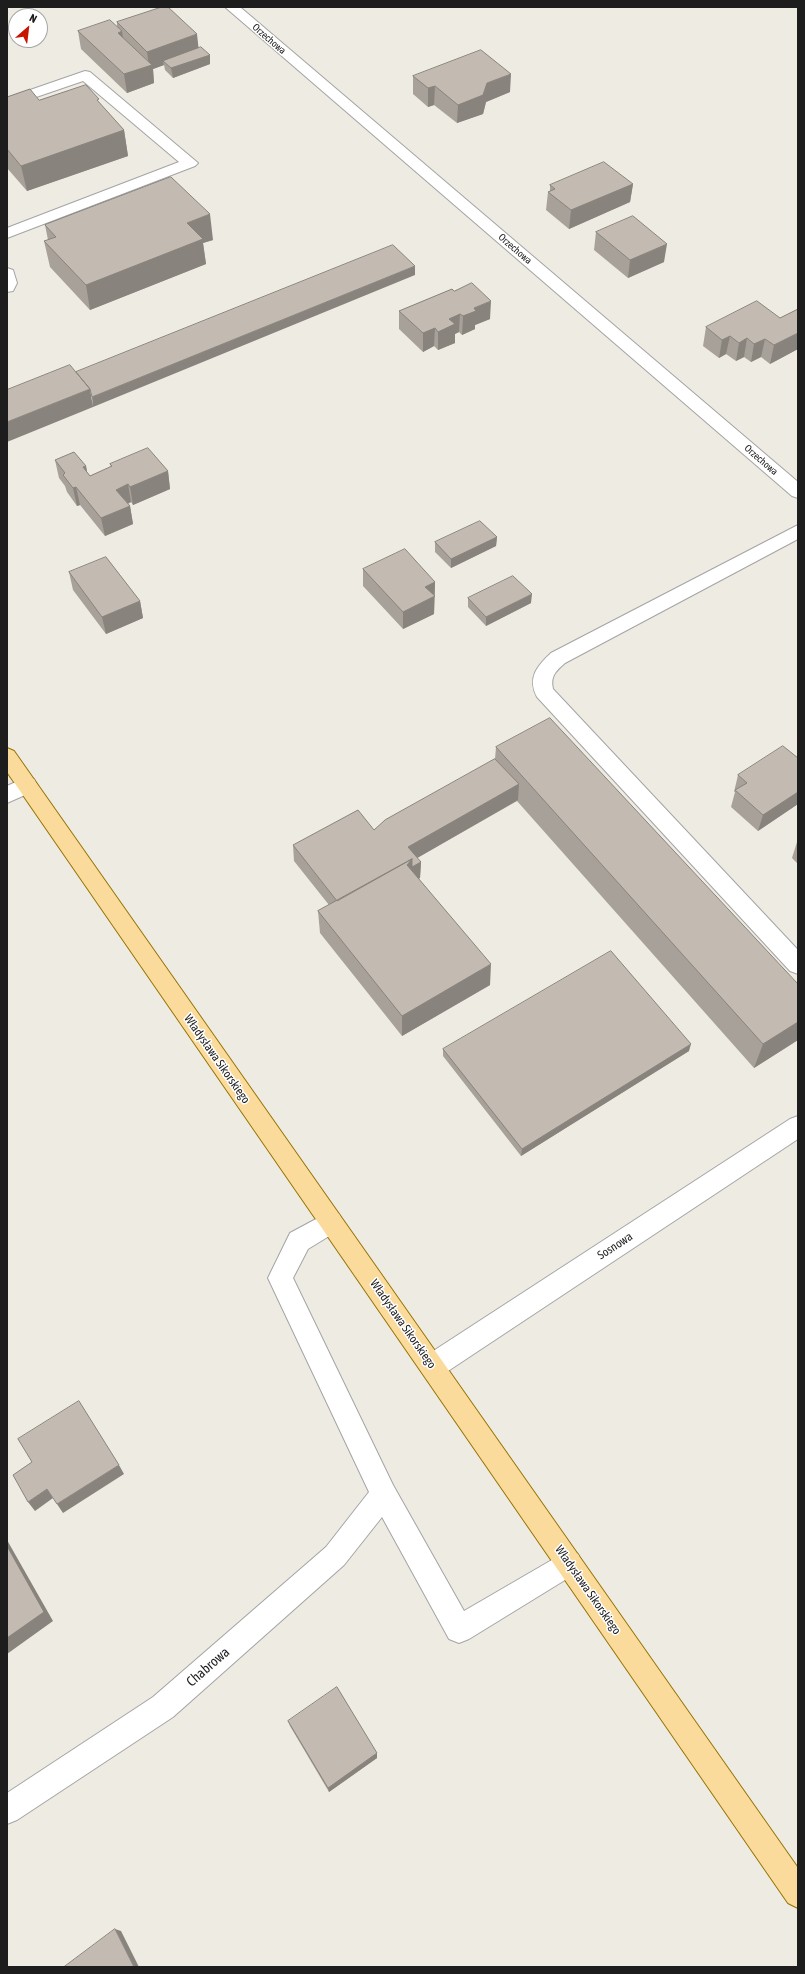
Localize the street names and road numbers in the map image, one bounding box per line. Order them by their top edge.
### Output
street label: Orzechowa [250,21,288,57]
street label: Orzechowa [496,231,534,267]
street label: Orzechowa [742,442,780,478]
street label: Władysława Sikorskiego [181,1012,253,1106]
street label: Sosnowa [595,1229,635,1263]
street label: Władysława Sikorskiego [367,1277,439,1371]
street label: Władysława Sikorskiego [552,1543,624,1637]
street label: Chabrowa [183,1644,233,1690]

